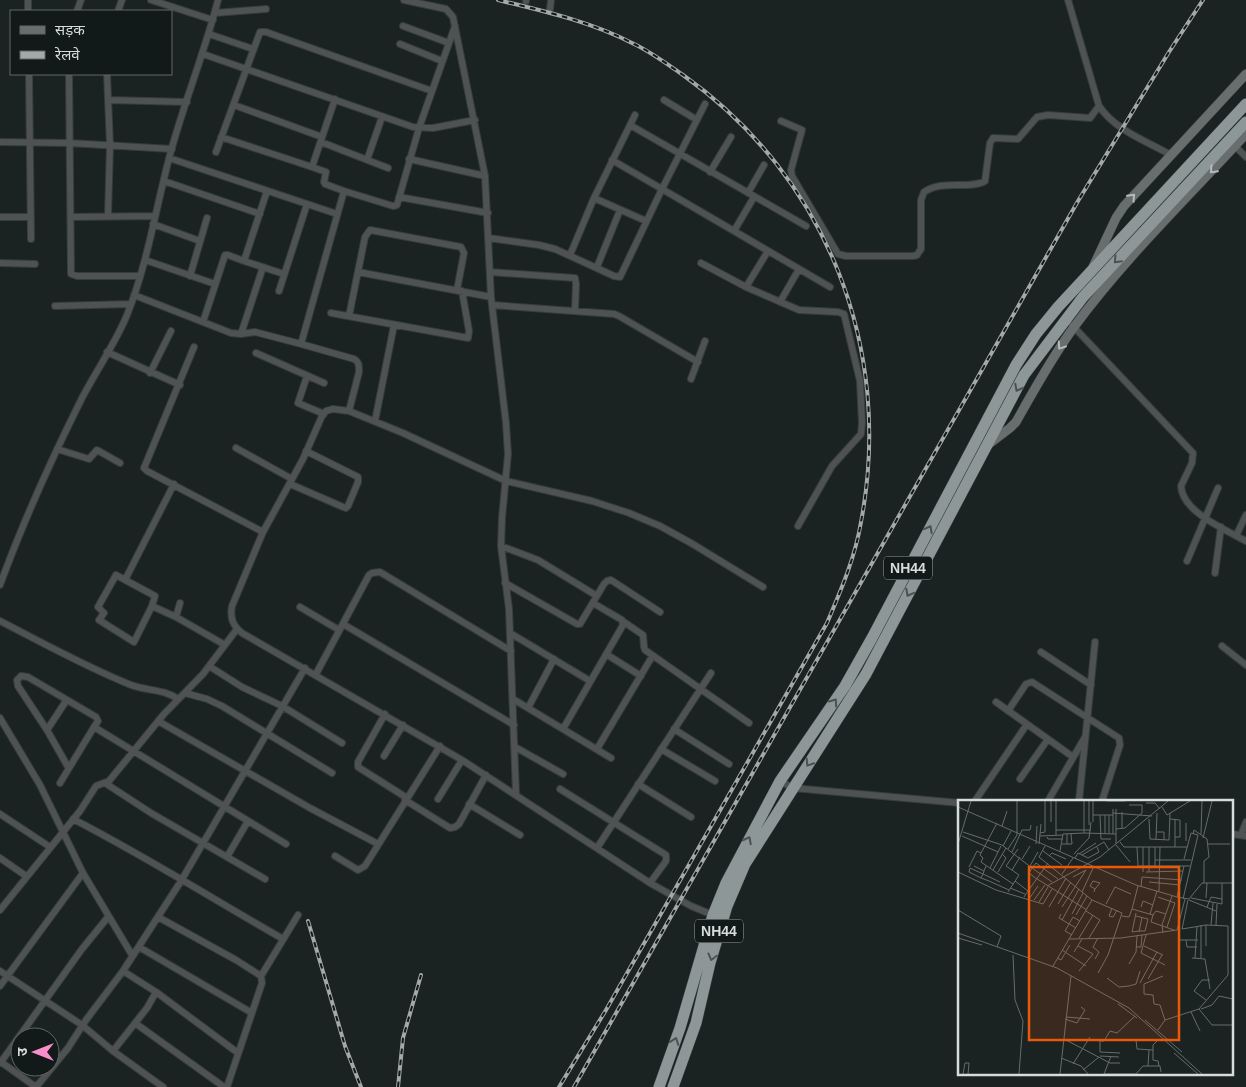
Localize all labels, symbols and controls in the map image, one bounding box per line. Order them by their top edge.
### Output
legend [10,10,172,75]
text: सड़क [55,21,85,38]
text: रेलवे [54,46,80,63]
one-way arrow [1210,164,1219,173]
one-way arrow [1126,193,1135,202]
one-way arrow [1114,254,1123,263]
one-way arrow [1058,340,1067,349]
one-way arrow [1014,382,1024,391]
one-way arrow [923,525,933,534]
road number: NH44 [884,556,932,580]
one-way arrow [905,588,915,597]
one-way arrow [828,698,837,707]
one-way arrow [806,758,815,767]
inset map [958,800,1234,1074]
one-way arrow [742,836,753,845]
road number: NH44 [695,919,743,942]
one-way arrow [707,952,718,961]
north arrow [10,1027,60,1077]
one-way arrow [669,1037,679,1046]
text: उ [14,1047,30,1056]

